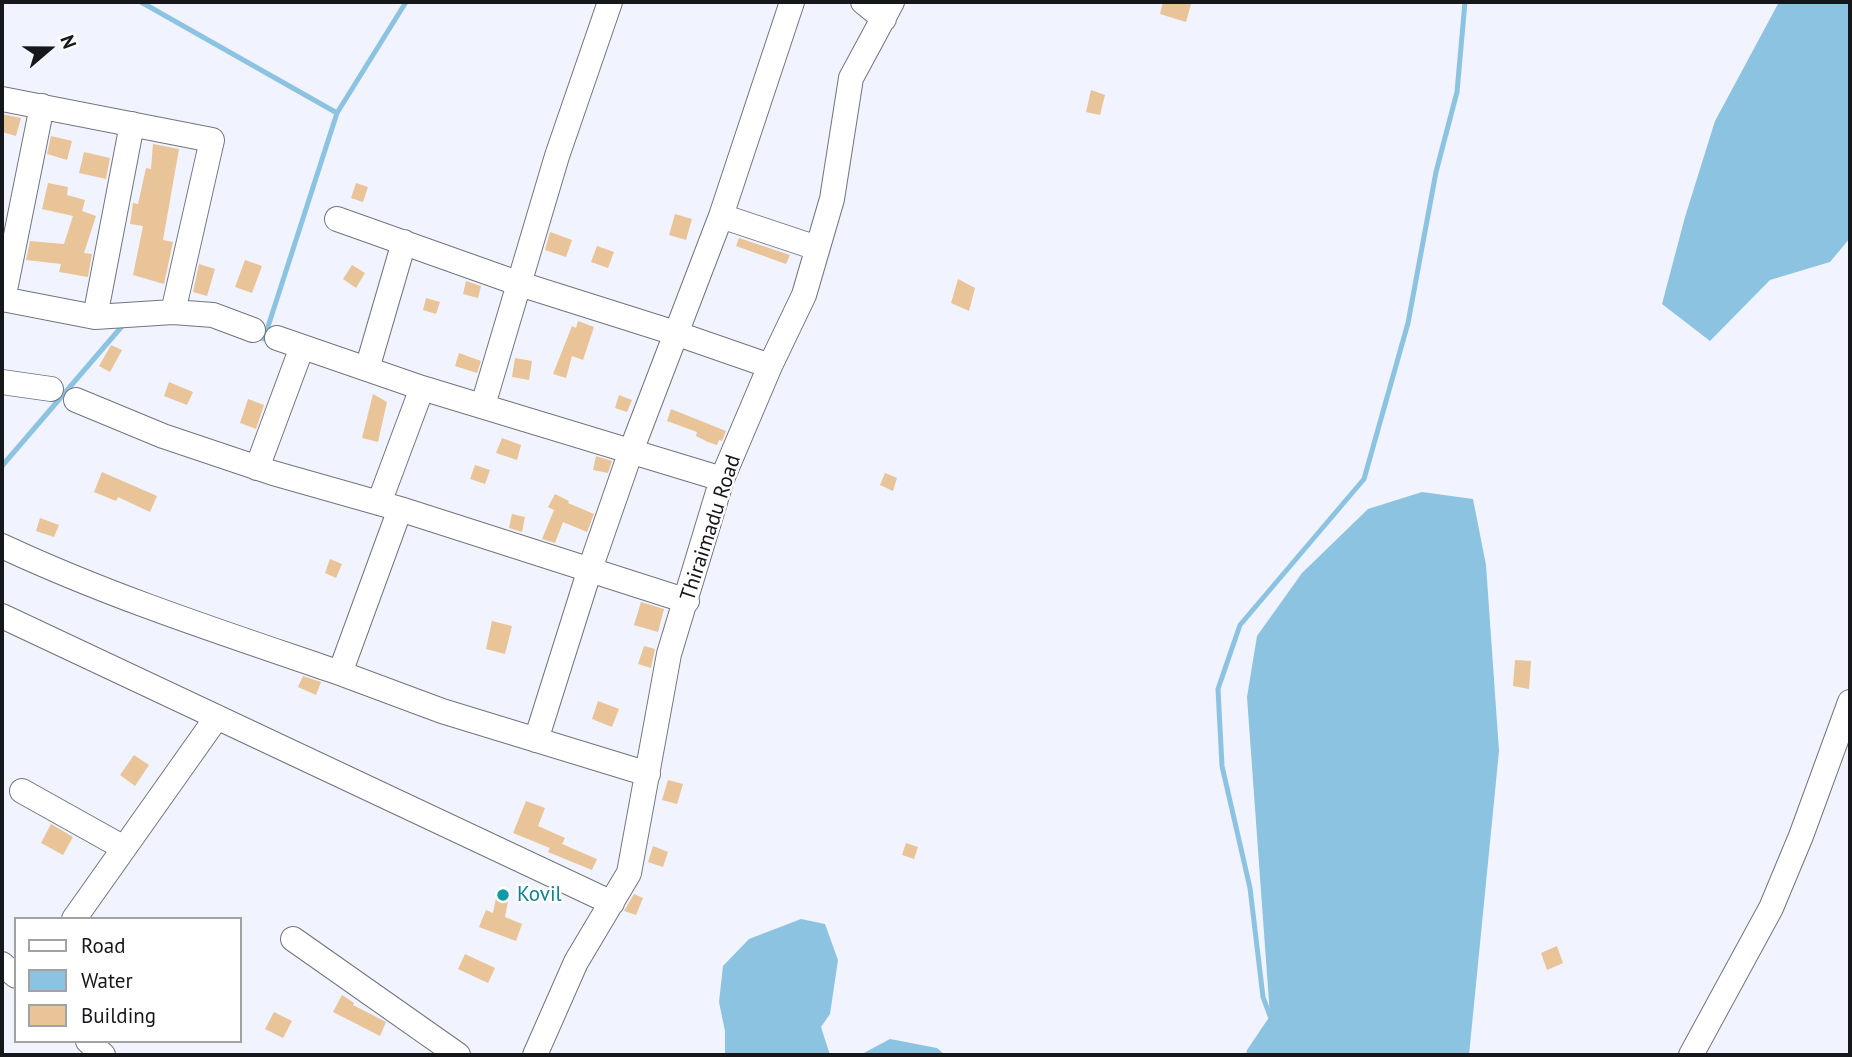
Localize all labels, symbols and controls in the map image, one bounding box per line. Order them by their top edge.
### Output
north arrow [14,14,84,84]
text: N [55,32,82,52]
street label: Thiraimadu Road [676,452,746,604]
place label: Kovil [517,882,562,908]
marker: Kovil [495,887,511,903]
legend [14,917,242,1043]
text: Road [81,932,125,959]
text: Water [81,967,133,994]
text: Building [81,1002,156,1029]

